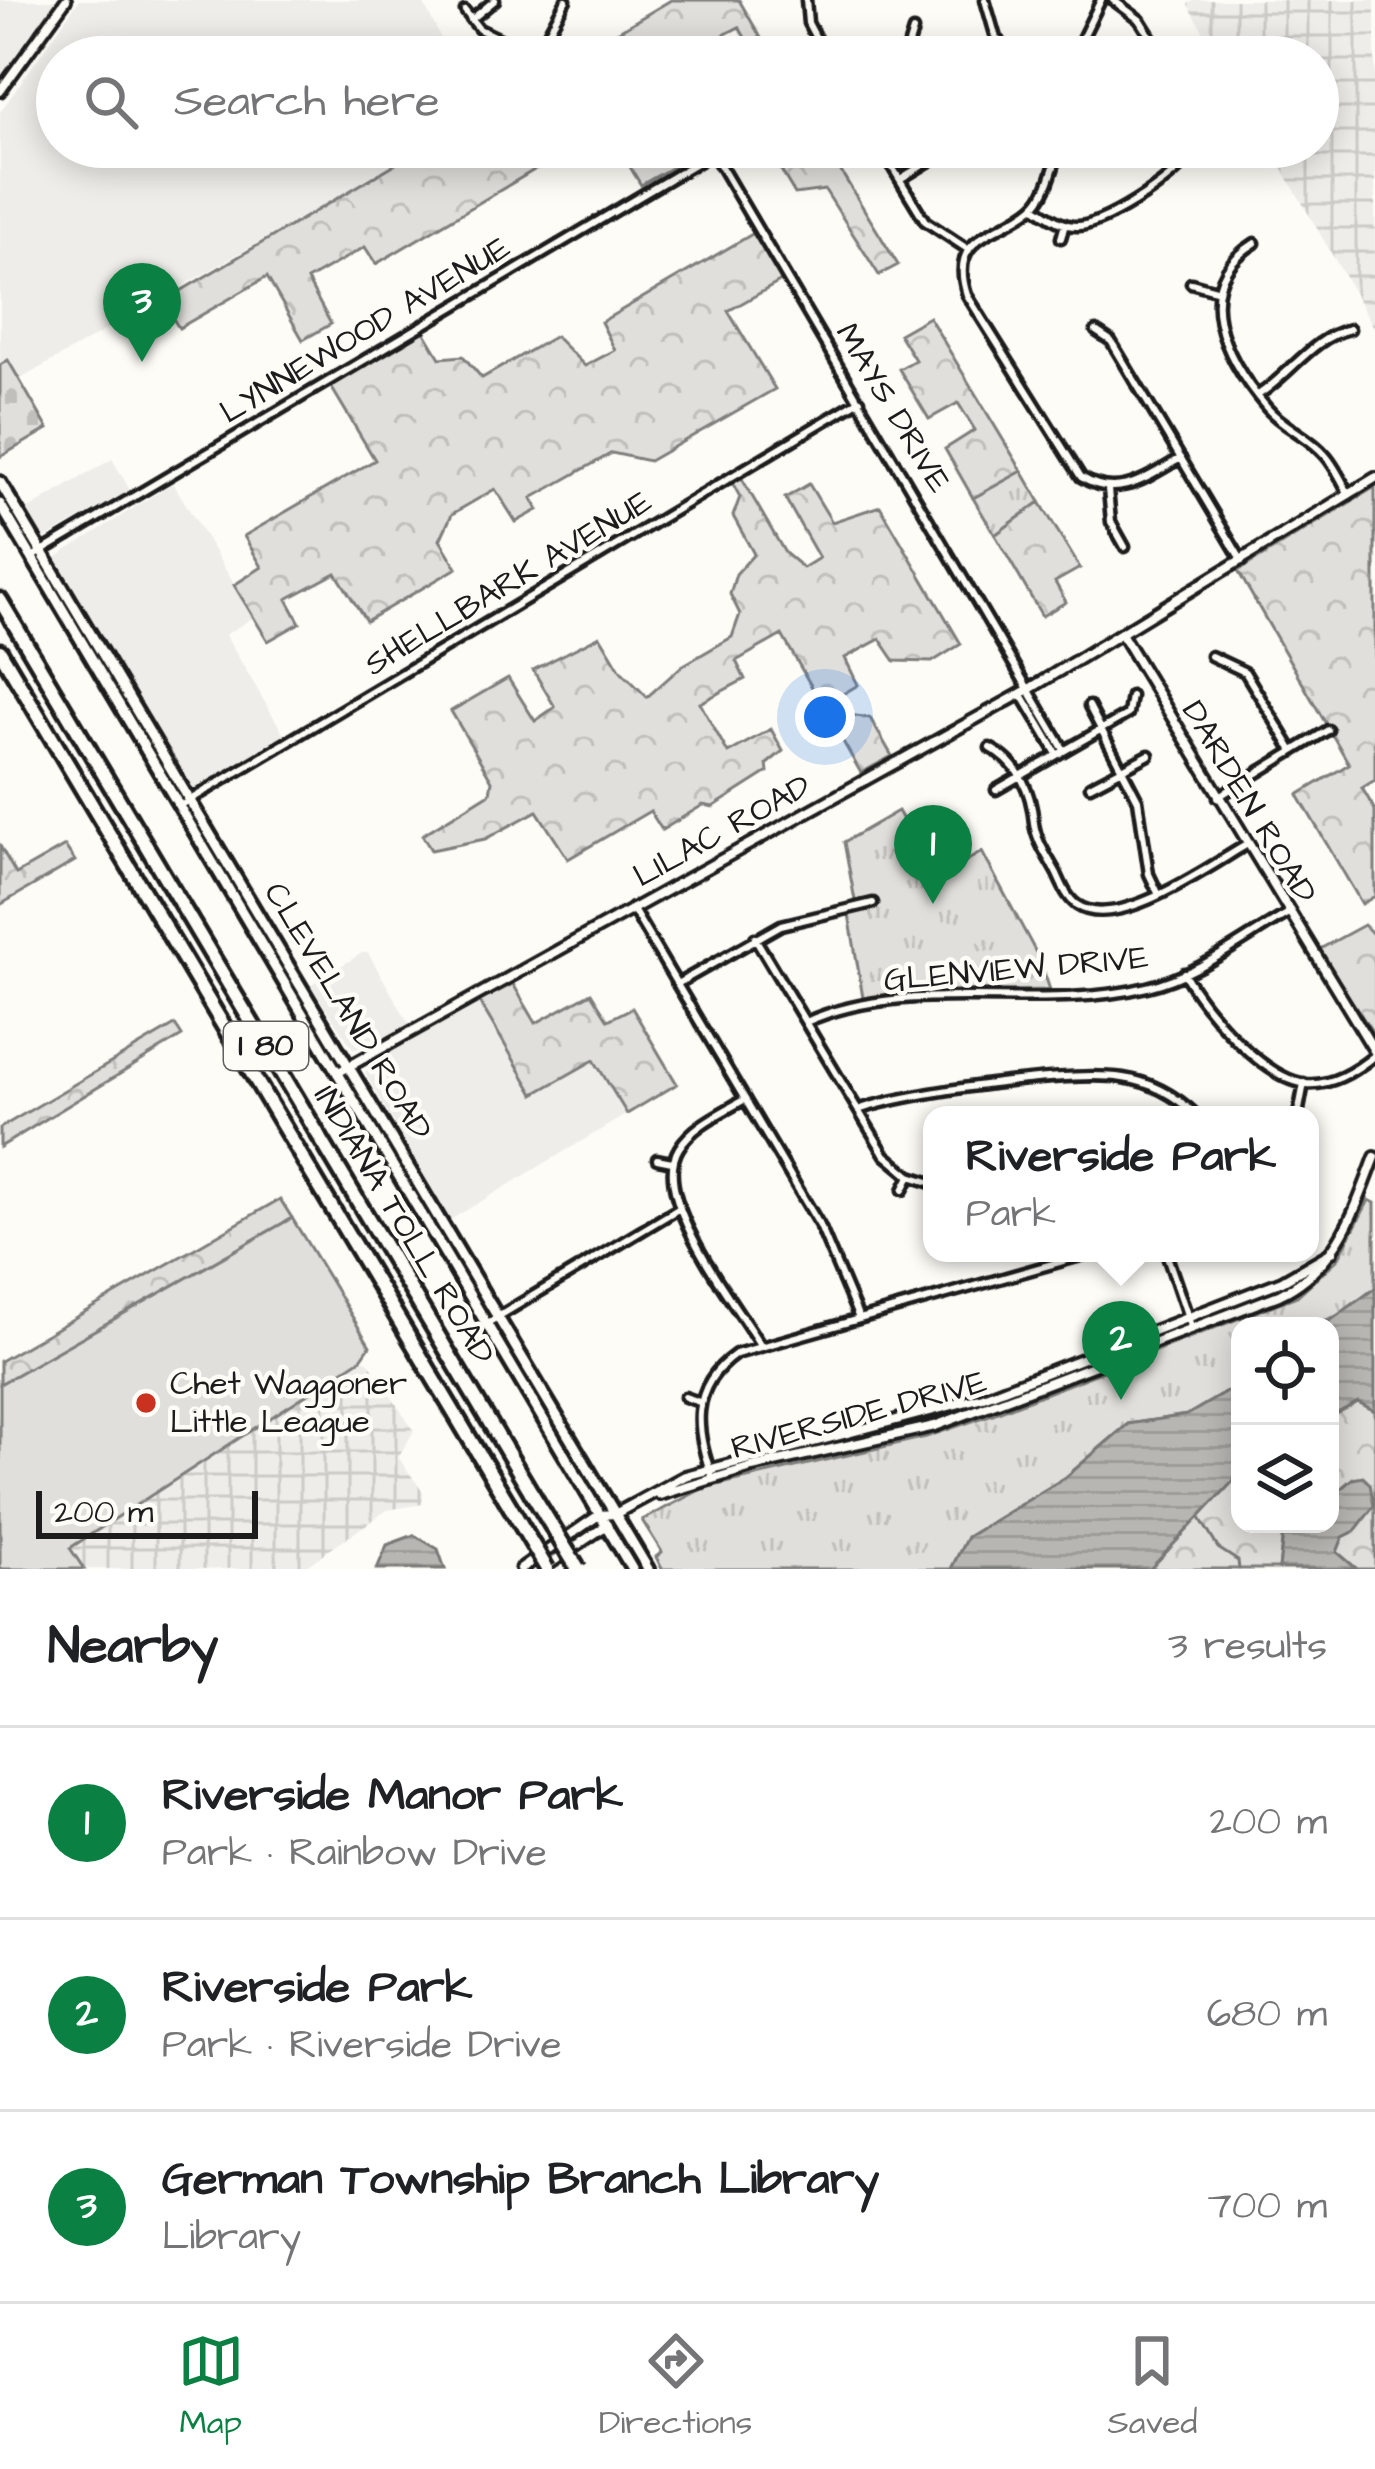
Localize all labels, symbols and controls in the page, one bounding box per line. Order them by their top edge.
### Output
search box [36,36,1339,168]
icon: search [78,69,144,135]
text: Search here [174,71,440,133]
street label: LYNNEWOOD AVENUE [211,225,519,435]
pin: 3 [103,263,181,362]
street label: MAYS DRIVE [824,314,962,502]
street label: SHELLBARK AVENUE [356,479,660,687]
your location [795,687,855,747]
street label: DARDEN ROAD [1170,692,1328,912]
street label: LILAC ROAD [625,763,819,899]
pin: 1 [894,805,972,904]
street label: CLEVELAND ROAD [253,873,443,1149]
street label: GLENVIEW DRIVE [882,935,1150,1003]
road number: I 80 [224,1022,308,1070]
street label: INDIANA TOLL ROAD [302,1077,506,1373]
popup [923,1106,1319,1262]
text: Riverside Park [966,1126,1276,1188]
text: Park [966,1188,1056,1242]
pin: 2 [1082,1301,1160,1400]
map controls [1231,1317,1339,1533]
button: locate [1231,1317,1339,1425]
street label: RIVERSIDE DRIVE [726,1359,992,1471]
place label: Chet Waggoner Little League [170,1361,407,1447]
marker: Chet Waggoner Little League [133,1390,159,1416]
button: layers [1231,1425,1339,1533]
scale bar [36,1485,258,1538]
text: 200 m [54,1489,153,1535]
text: Nearby [48,1612,218,1683]
text: 3 results [1168,1620,1327,1674]
text: Riverside Manor Park [162,1765,623,1827]
text: 1 [85,1796,90,1850]
text: 200 m [1210,1796,1327,1850]
text: Park · Rainbow Drive [162,1827,547,1881]
text: Riverside Park [162,1957,472,2019]
text: 2 [76,1988,98,2042]
text: 680 m [1207,1988,1327,2042]
text: Park · Riverside Drive [162,2019,562,2073]
text: German Township Branch Library [162,2149,879,2211]
text: 3 [77,2180,97,2234]
text: 700 m [1208,2180,1327,2234]
text: Library [162,2211,301,2265]
tab: Map [178,2328,244,2446]
tab: Directions [599,2328,752,2446]
tab: Saved [1107,2328,1197,2446]

